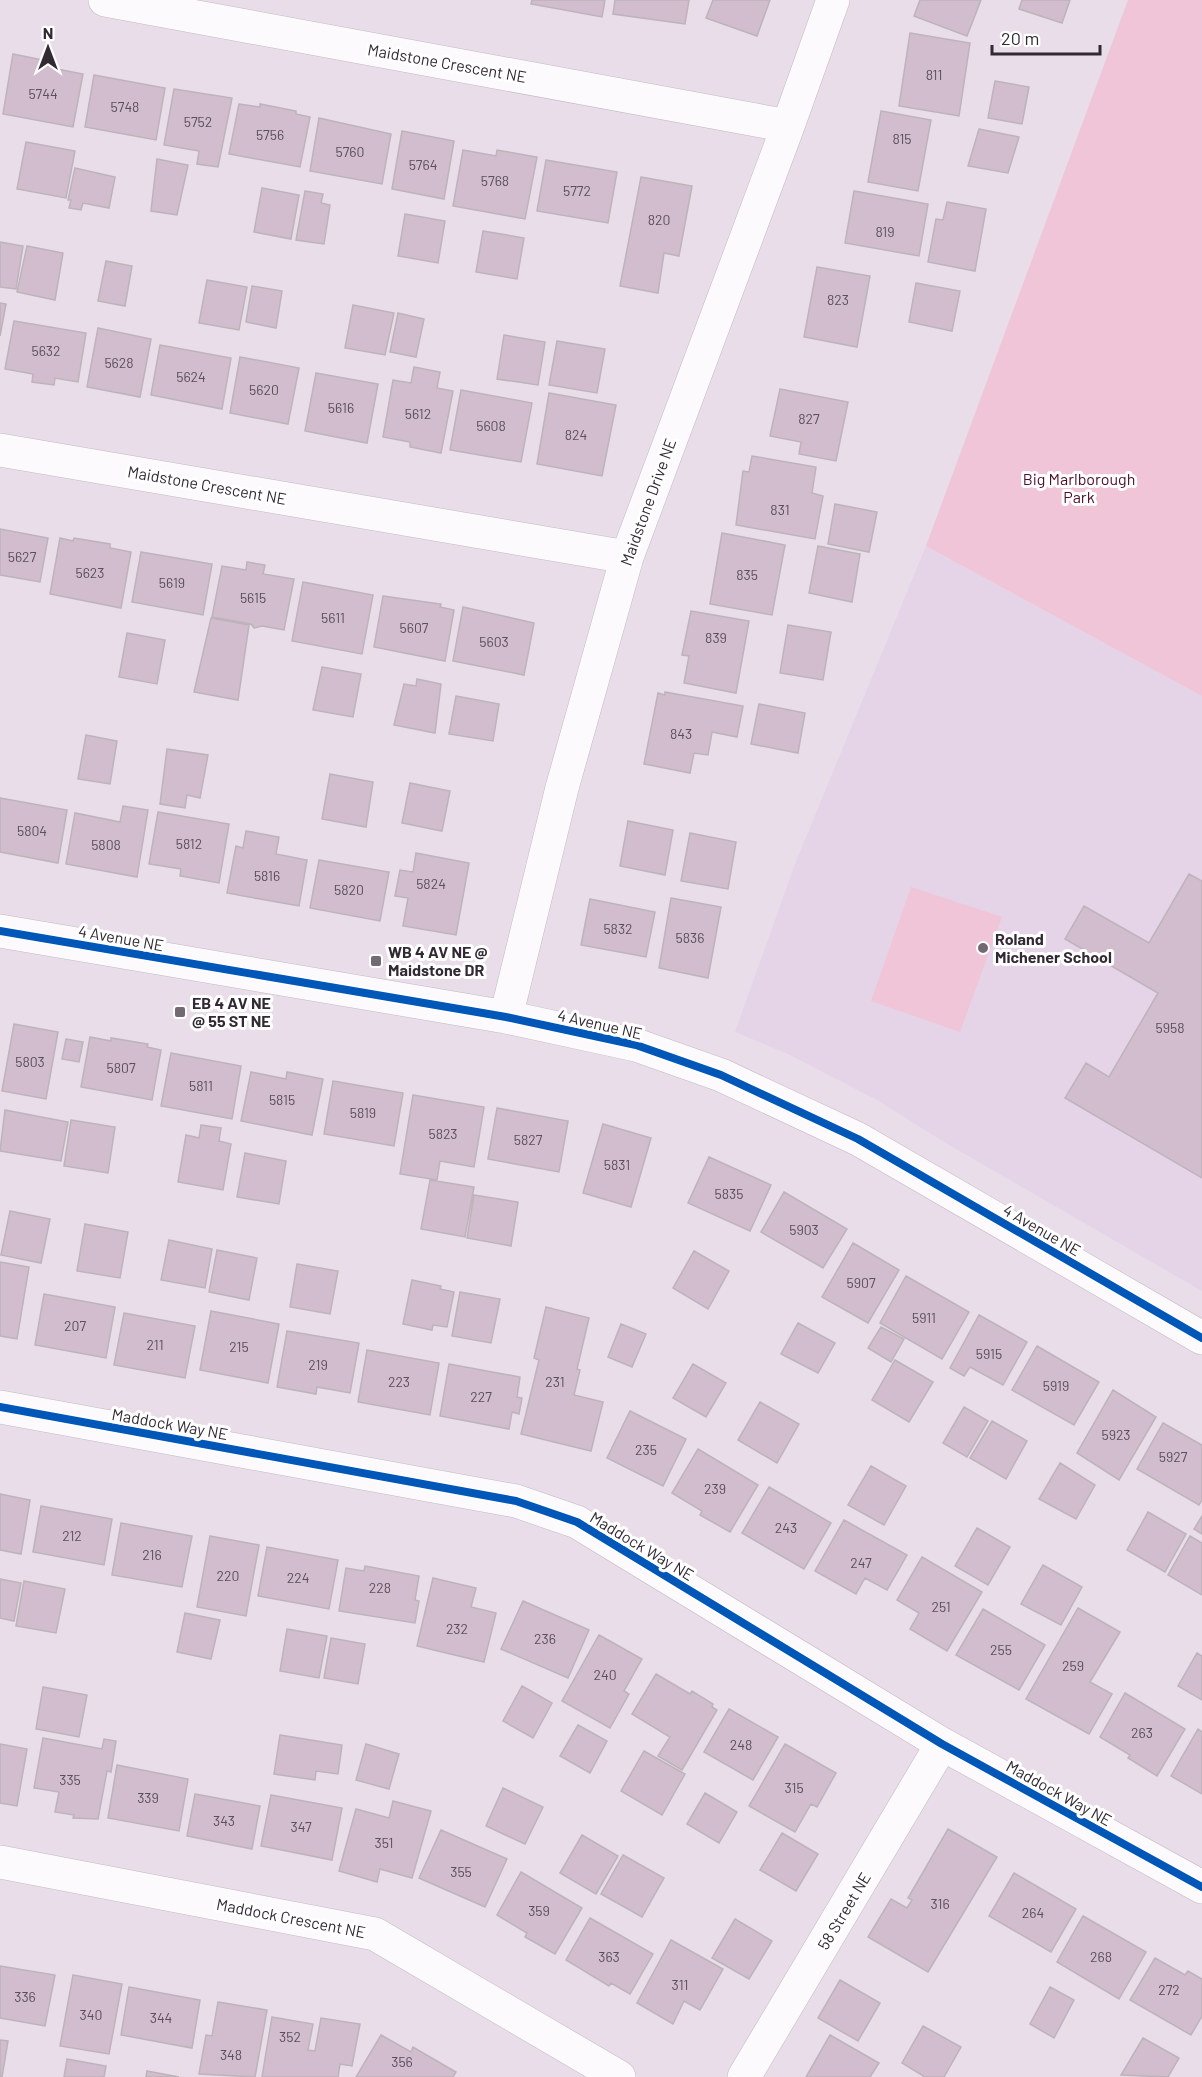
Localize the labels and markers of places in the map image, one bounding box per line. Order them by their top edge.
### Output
place label: Roland Michener School [995,929,1112,966]
marker: Roland Michener School [976,941,990,955]
place label: WB 4 AV NE @ Maidstone DR [388,942,488,979]
marker: WB 4 AV NE @ Maidstone DR [369,954,383,968]
place label: EB 4 AV NE @ 55 ST NE [192,993,271,1030]
marker: EB 4 AV NE @ 55 ST NE [173,1005,187,1019]

